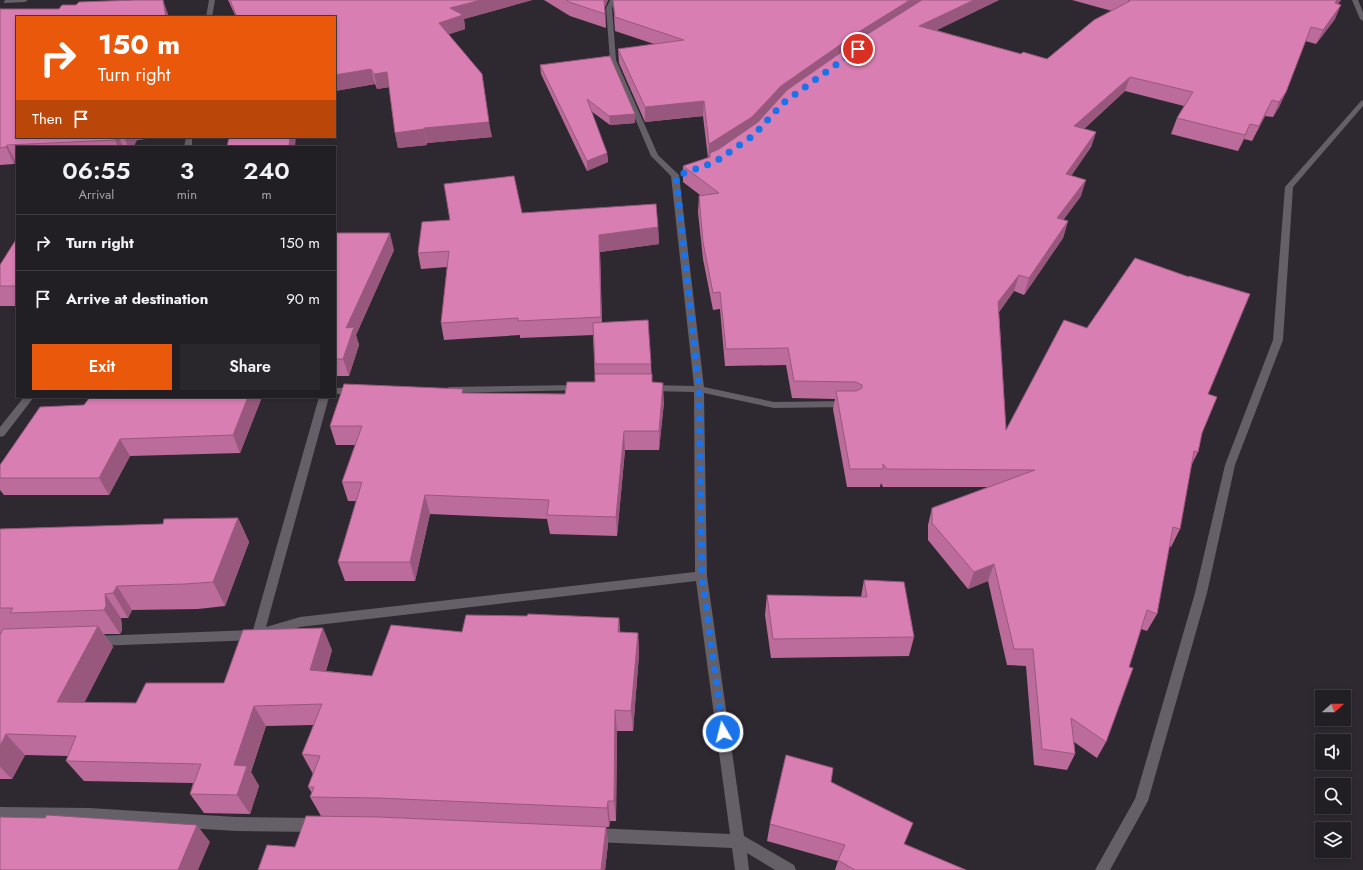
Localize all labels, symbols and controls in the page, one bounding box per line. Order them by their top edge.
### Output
text: 150 m [98,24,180,65]
icon: right [32,32,84,84]
pin [841,32,875,66]
icon: arrive [847,38,869,60]
text: Turn right [98,62,170,88]
text: Then [32,108,62,130]
icon: arrive [70,108,92,130]
text: 06:55 [62,153,130,188]
text: 3 [180,153,194,188]
text: 240 [243,153,290,188]
text: Arrival [78,185,114,204]
text: min [177,185,197,204]
text: m [261,185,272,204]
icon: right [32,232,54,254]
text: Turn right [66,232,134,254]
text: 150 m [280,232,320,254]
icon: arrive [32,288,54,310]
text: Arrive at destination [66,288,208,310]
text: 90 m [286,288,320,310]
button: Exit [32,344,172,390]
button: Share [180,344,320,390]
north arrow [1315,690,1351,726]
map controls [1315,690,1351,858]
position arrow [702,711,744,753]
button: sound [1315,734,1351,770]
button: search [1315,778,1351,814]
button: layers [1315,822,1351,858]

